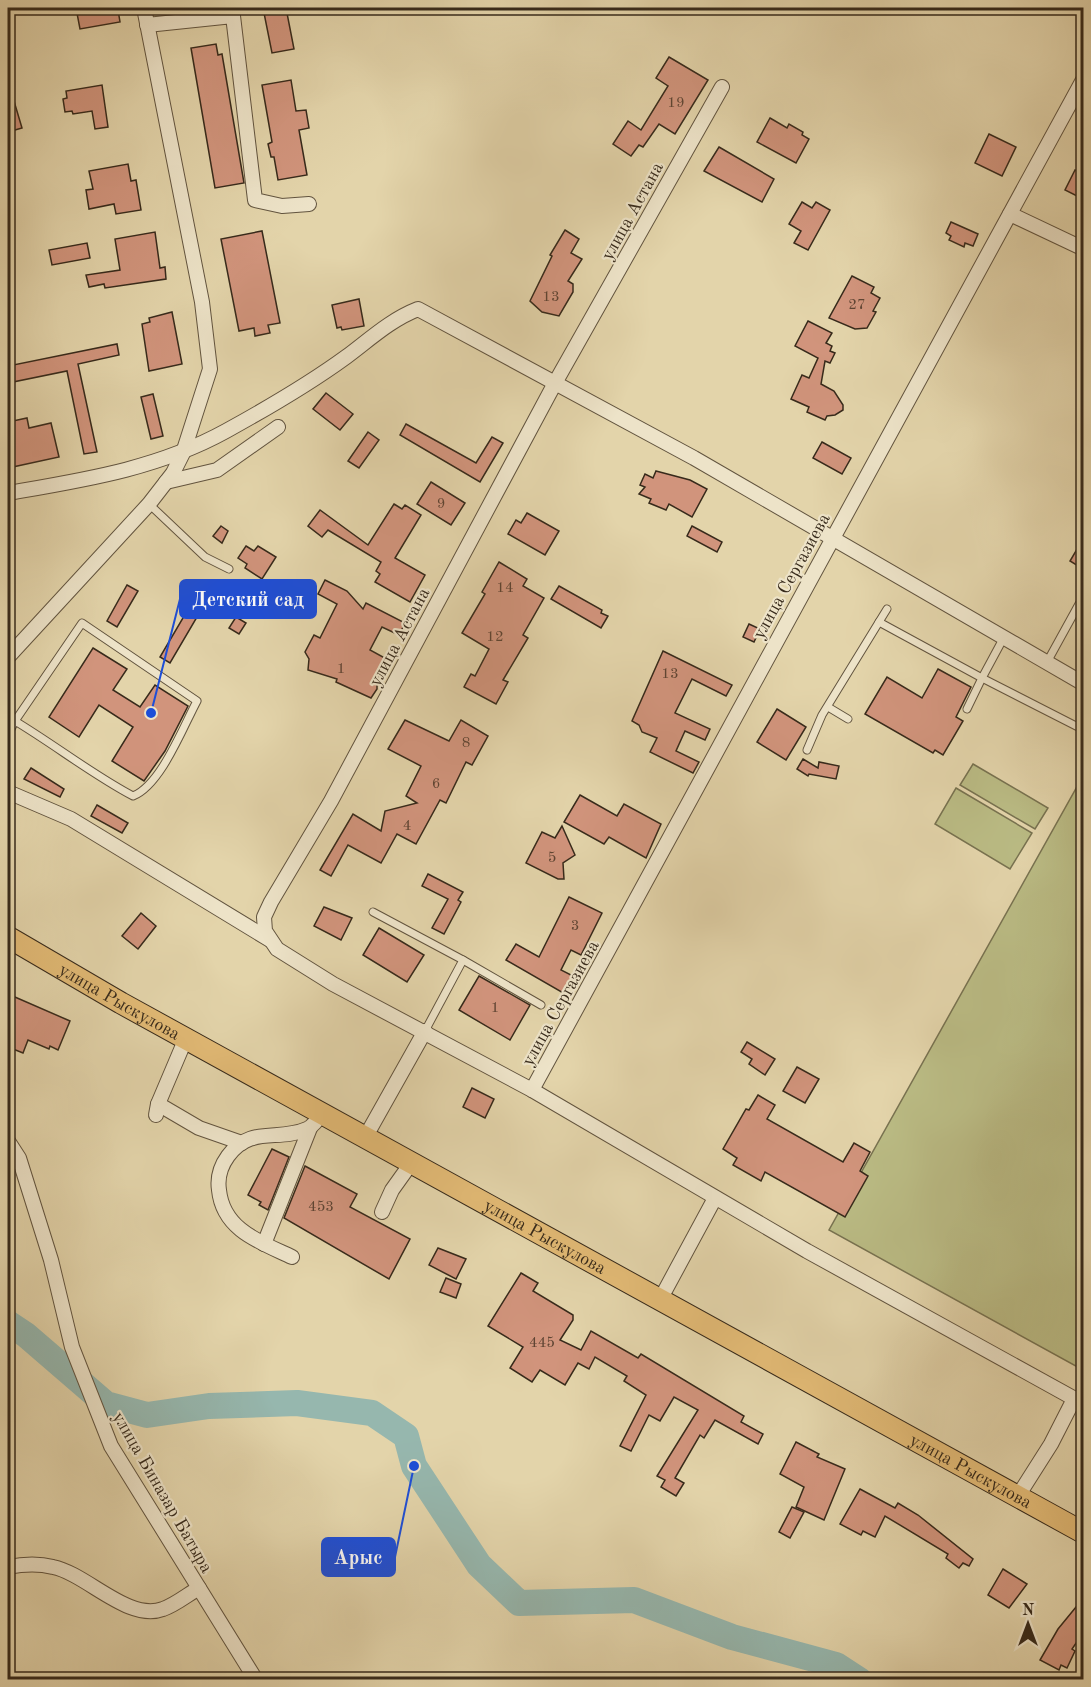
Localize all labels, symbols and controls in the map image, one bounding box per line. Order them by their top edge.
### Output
house number: 19 [667,96,685,111]
street label: улица Астана [599,159,667,263]
house number: 13 [542,290,560,305]
house number: 27 [848,298,866,313]
house number: 9 [437,497,445,512]
street label: улица Сергазиева [750,511,834,642]
callout: Детский сад [180,580,316,618]
house number: 14 [496,581,514,596]
street label: улица Астана [366,585,433,690]
text: Детский сад [192,591,304,611]
house number: 12 [486,630,504,645]
house number: 1 [337,662,345,677]
house number: 13 [661,667,679,682]
house number: 8 [462,736,470,751]
house number: 6 [432,777,440,792]
house number: 4 [403,819,411,834]
house number: 5 [548,851,556,866]
house number: 3 [571,919,579,934]
street label: улица Сергазиева [519,938,603,1069]
street label: улица Рыскулова [56,961,183,1044]
house number: 1 [491,1001,499,1016]
street label: улица Рыскулова [481,1197,609,1278]
house number: 453 [308,1200,334,1215]
house number: 445 [529,1336,555,1351]
street label: улица Биназар Батыра [109,1409,216,1576]
street label: улица Рыскулова [906,1431,1035,1512]
callout: Арыс [322,1538,395,1576]
text: Арыс [334,1549,383,1569]
north arrow [998,1594,1058,1654]
text: N [1022,1603,1035,1619]

